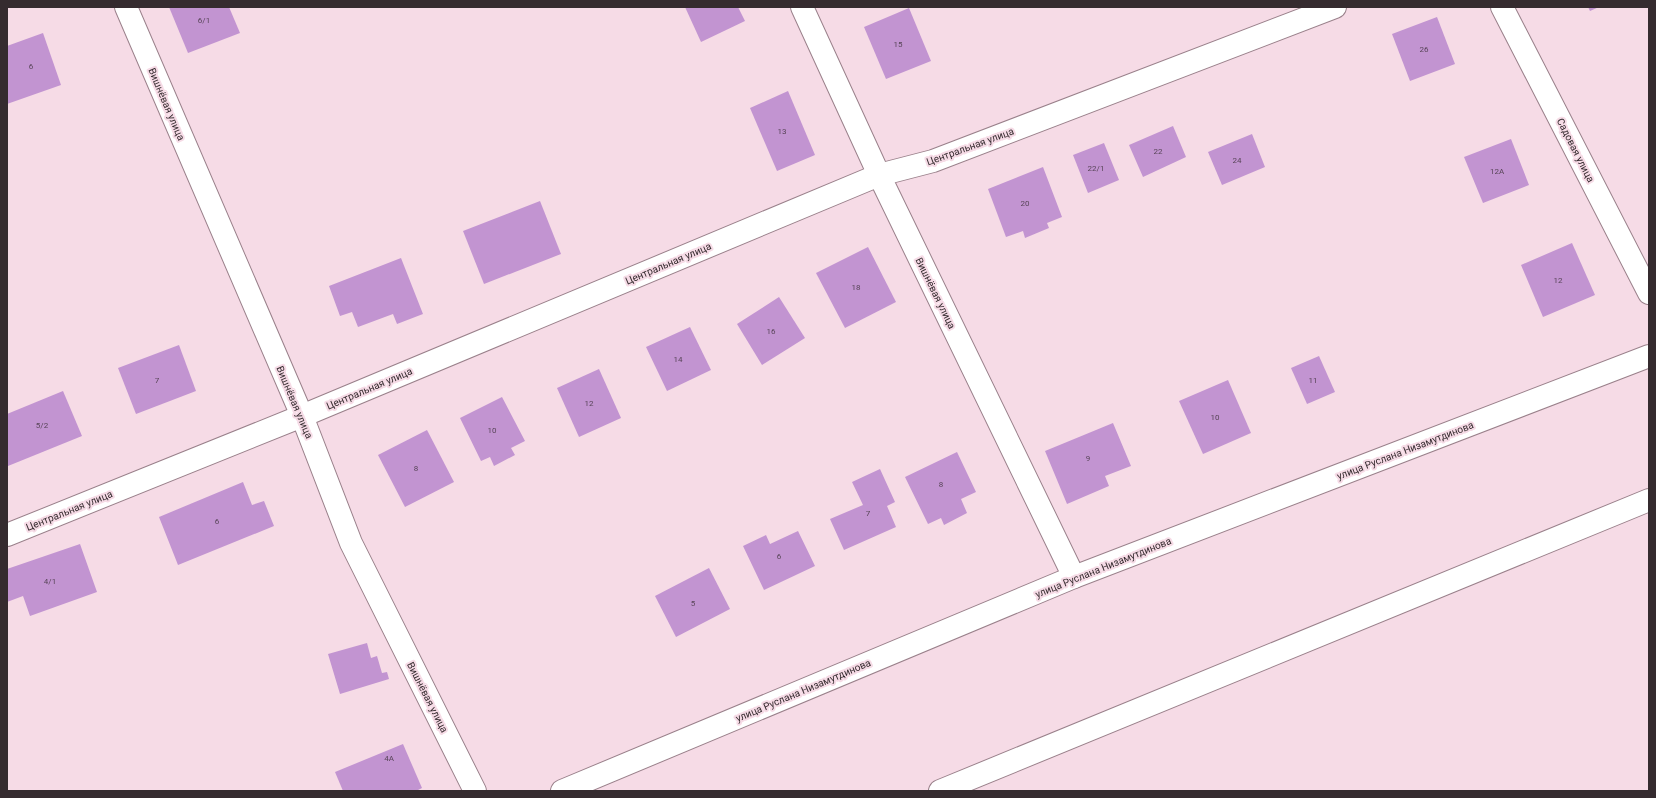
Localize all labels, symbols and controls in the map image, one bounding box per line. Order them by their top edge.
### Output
house number: 6/1 [198,16,210,25]
house number: 15 [894,40,903,49]
house number: 26 [1420,45,1429,54]
house number: 6 [29,62,34,71]
street label: Вишнёвая улица [146,66,187,142]
street label: Садовая улица [1555,116,1596,184]
street label: Центральная улица [925,126,1015,167]
house number: 13 [778,127,787,136]
house number: 22 [1154,147,1163,156]
house number: 24 [1233,156,1242,165]
house number: 22/1 [1088,164,1104,173]
house number: 12А [1490,167,1505,176]
house number: 20 [1021,199,1030,208]
street label: Центральная улица [624,240,713,287]
street label: Вишнёвая улица [914,256,958,331]
house number: 12 [1554,276,1563,285]
house number: 18 [852,283,861,292]
house number: 16 [767,327,776,336]
house number: 14 [674,355,683,364]
street label: Вишнёвая улица [274,364,315,440]
street label: Центральная улица [325,365,414,412]
house number: 7 [155,376,160,385]
house number: 11 [1309,376,1318,385]
house number: 12 [585,399,594,408]
house number: 10 [1211,413,1220,422]
street label: улица Руслана Низамутдинова [1335,419,1475,482]
house number: 5/2 [36,421,49,430]
house number: 10 [488,426,497,435]
house number: 9 [1086,454,1090,463]
house number: 8 [414,464,419,473]
house number: 8 [939,480,944,489]
street label: Центральная улица [24,488,114,533]
house number: 7 [866,509,871,518]
house number: 6 [215,517,220,526]
street label: улица Руслана Низамутдинова [1034,535,1173,600]
house number: 6 [777,552,782,561]
house number: 4/1 [44,577,56,586]
house number: 5 [691,599,696,608]
street label: улица Руслана Низамутдинова [734,657,872,724]
street label: Вишнёвая улица [405,660,450,734]
house number: 4А [384,754,395,763]

